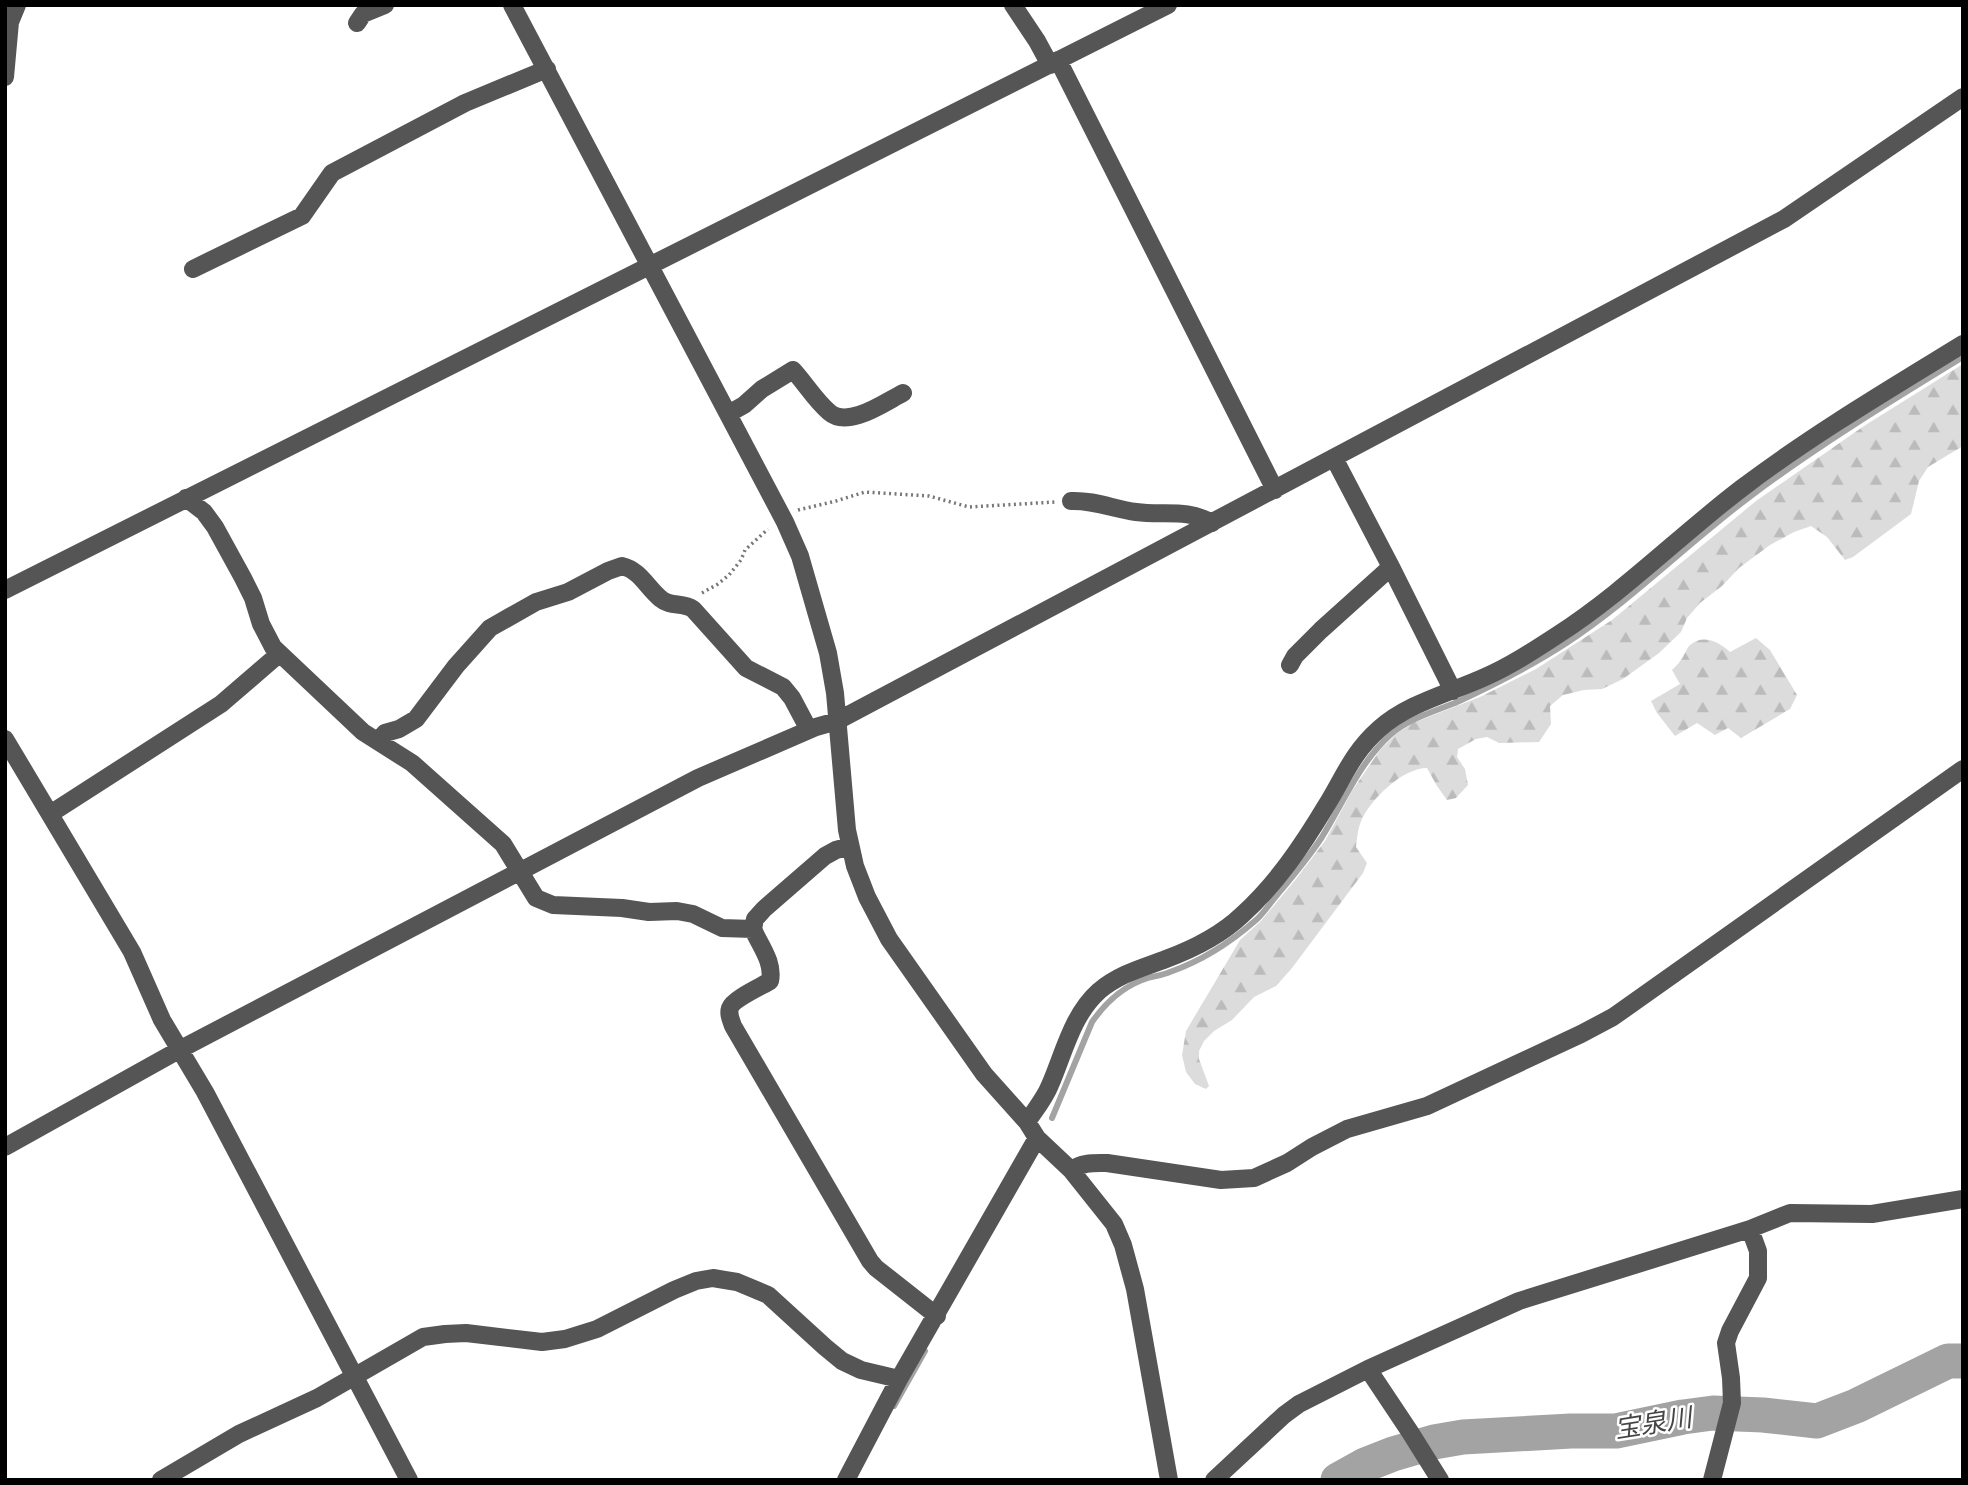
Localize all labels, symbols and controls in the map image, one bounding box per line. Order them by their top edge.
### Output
water label: 宝泉川 [1612,1401,1697,1444]

